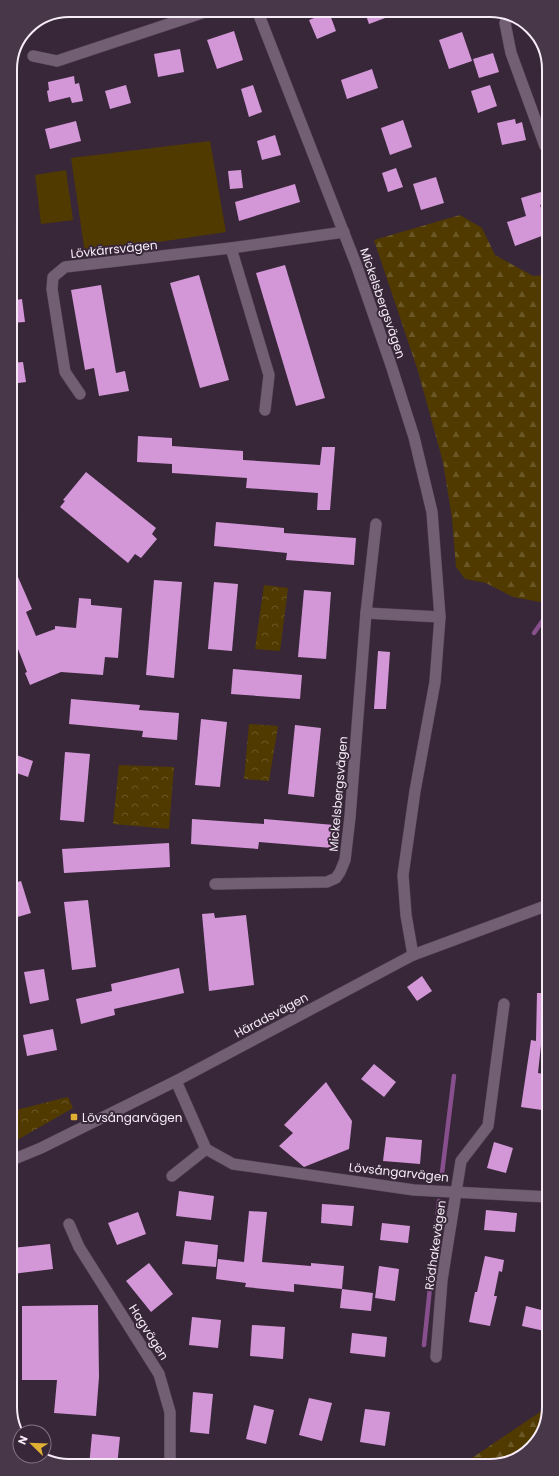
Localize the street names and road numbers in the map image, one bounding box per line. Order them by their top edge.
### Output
street label: Lövkärrsvägen [70,236,158,262]
street label: Mickelsbergsvägen [356,245,410,361]
street label: Mickelsbergsvägen [324,736,352,852]
street label: Häradsvägen [231,988,311,1042]
street label: Lövsångarvägen [348,1158,450,1186]
street label: Rödhakevägen [420,1199,450,1291]
street label: Hagvägen [125,1301,173,1363]

